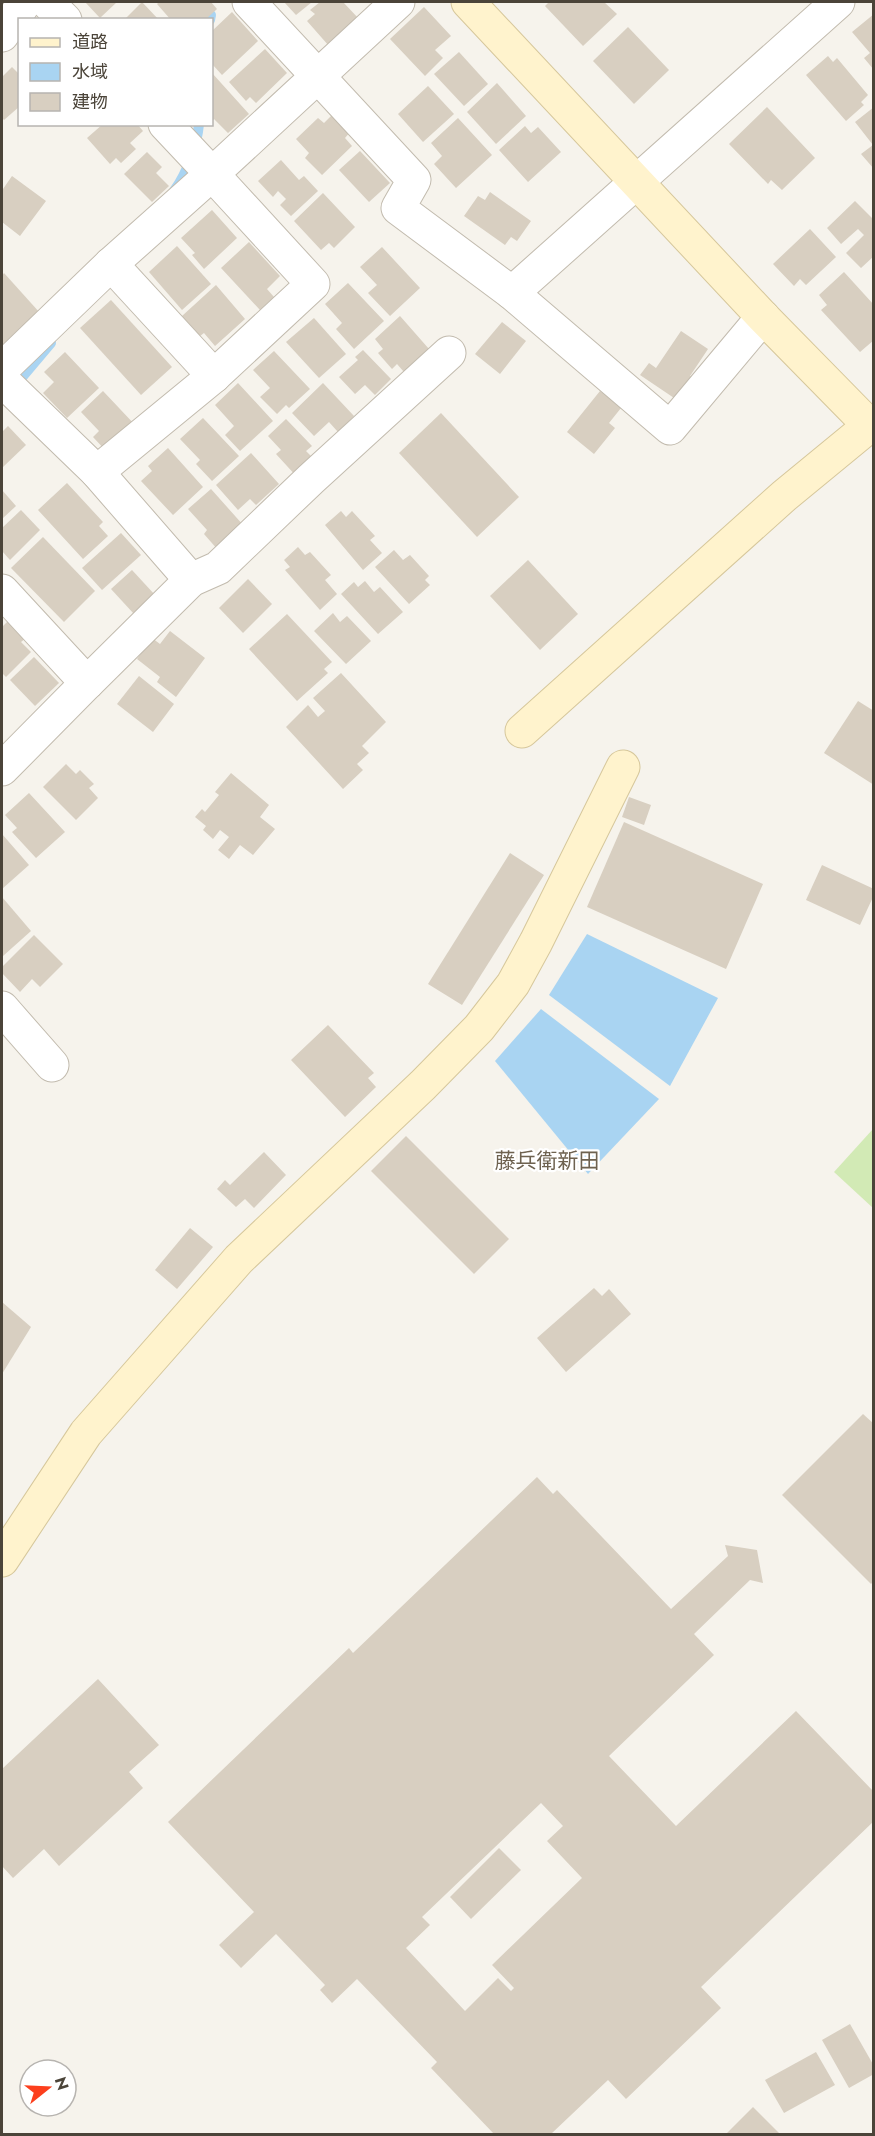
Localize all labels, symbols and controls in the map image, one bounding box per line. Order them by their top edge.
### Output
legend [18,18,213,126]
text: 道路 [72,29,108,55]
text: 水域 [72,59,108,85]
text: 建物 [72,89,108,115]
district label: 藤兵衛新田 [495,1146,600,1176]
north arrow [18,2058,78,2118]
text: N [49,2074,75,2093]

